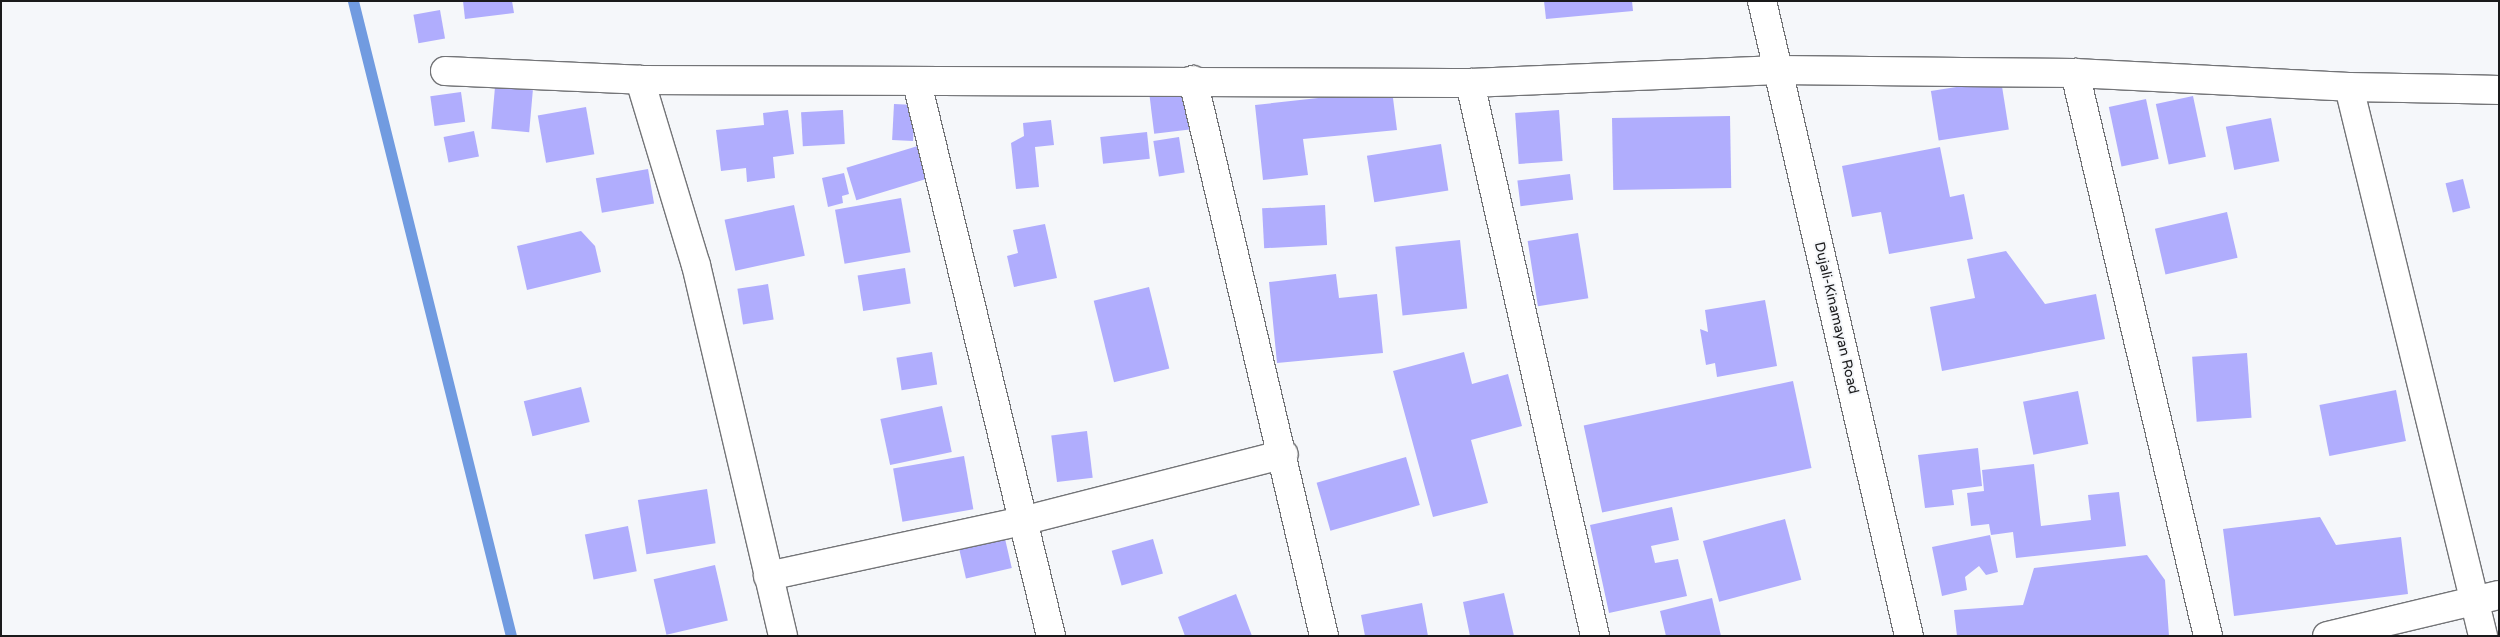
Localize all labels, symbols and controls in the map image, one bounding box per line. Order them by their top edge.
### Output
street label: Dujali-Kinamayan Road [1810,240,1862,396]

